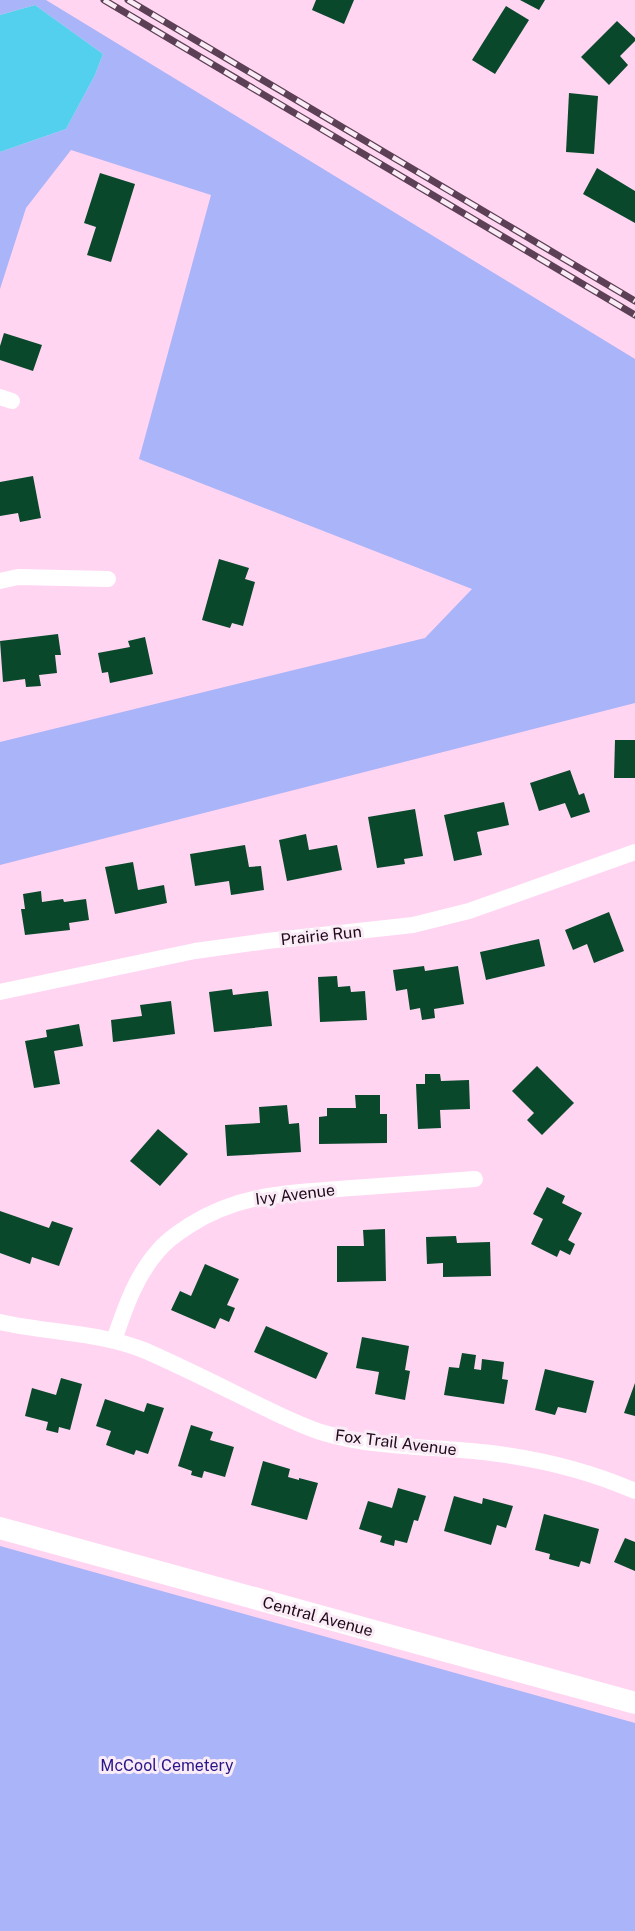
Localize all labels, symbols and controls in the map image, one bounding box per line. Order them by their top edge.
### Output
street label: Prairie Run [280,922,363,949]
street label: Ivy Avenue [254,1180,336,1209]
street label: Fox Trail Avenue [334,1426,458,1459]
street label: Central Avenue [261,1593,375,1640]
park label: McCool Cemetery [100,1756,234,1775]

